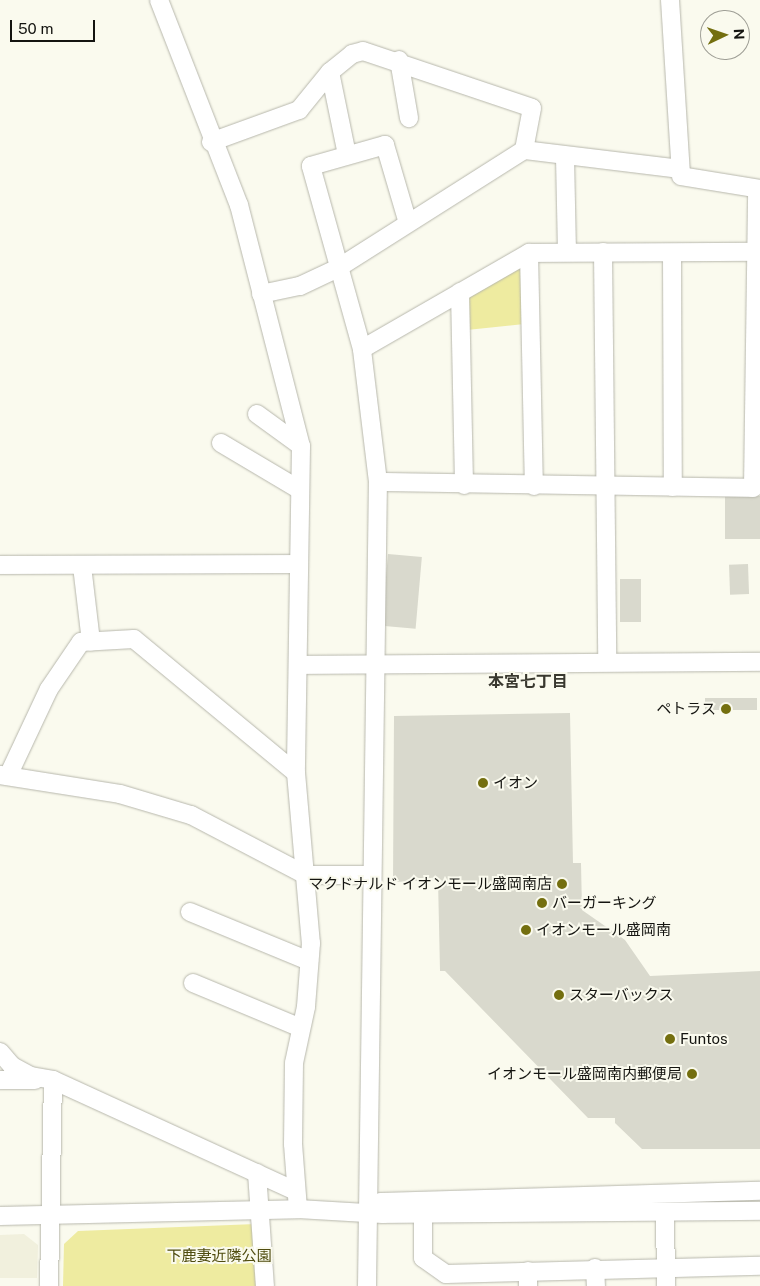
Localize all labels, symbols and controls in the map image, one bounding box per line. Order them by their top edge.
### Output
scale bar [12,10,98,42]
north arrow [700,10,750,60]
text: 50 m [18,20,53,37]
text: N [731,28,747,40]
district label: 本宮七丁目 [488,672,568,692]
place label: ペトラス [656,700,716,718]
marker: ペトラス [720,703,732,715]
place label: イオン [493,774,538,792]
marker: イオン [477,777,489,789]
place label: マクドナルド イオンモール盛岡南店 [308,875,552,893]
marker: マクドナルド イオンモール盛岡南店 [556,878,568,890]
place label: バーガーキング [552,894,657,912]
marker: バーガーキング [536,897,548,909]
place label: イオンモール盛岡南 [536,921,671,939]
marker: イオンモール盛岡南 [520,924,532,936]
place label: スターバックス [569,986,674,1004]
marker: スターバックス [553,989,565,1001]
place label: Funtos [680,1030,728,1048]
marker: Funtos [664,1033,676,1045]
place label: イオンモール盛岡南内郵便局 [487,1065,682,1083]
marker: イオンモール盛岡南内郵便局 [686,1068,698,1080]
park label: 下鹿妻近隣公園 [167,1247,271,1265]

